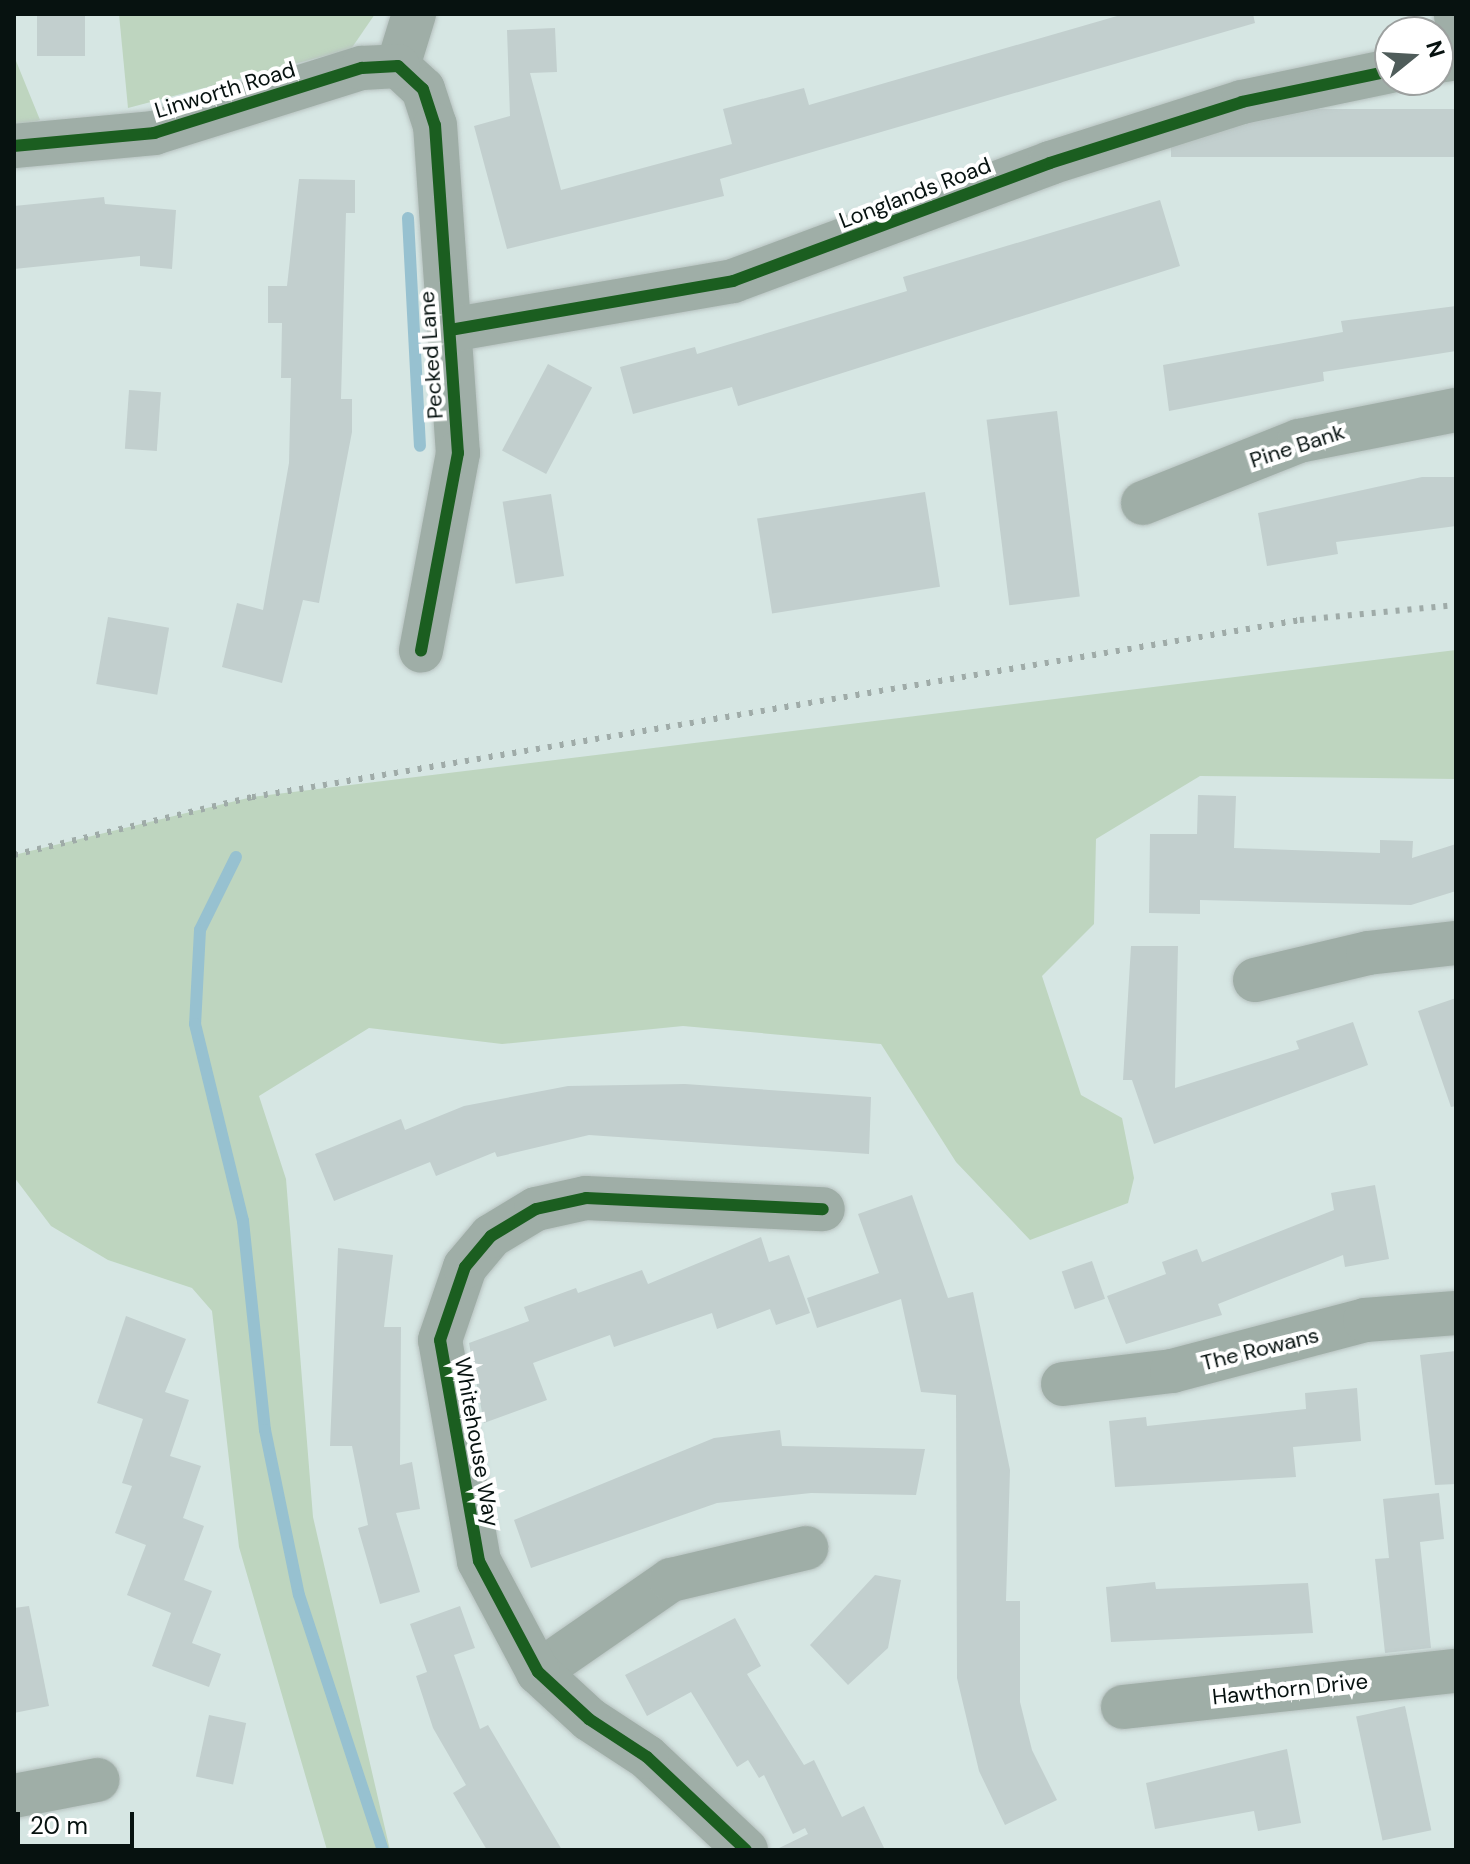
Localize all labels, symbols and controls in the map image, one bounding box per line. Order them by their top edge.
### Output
north arrow [1374,16,1454,96]
text: N [1419,37,1452,61]
street label: Linworth Road [152,56,298,124]
street label: Longlands Road [835,152,995,234]
street label: Pecked Lane [413,290,449,420]
street label: Pine Bank [1246,418,1348,474]
street label: The Rowans [1198,1322,1322,1376]
street label: Whitehouse Way [449,1355,505,1529]
street label: Hawthorn Drive [1211,1668,1369,1710]
scale bar [20,1796,138,1846]
text: 20 m [30,1810,88,1841]

